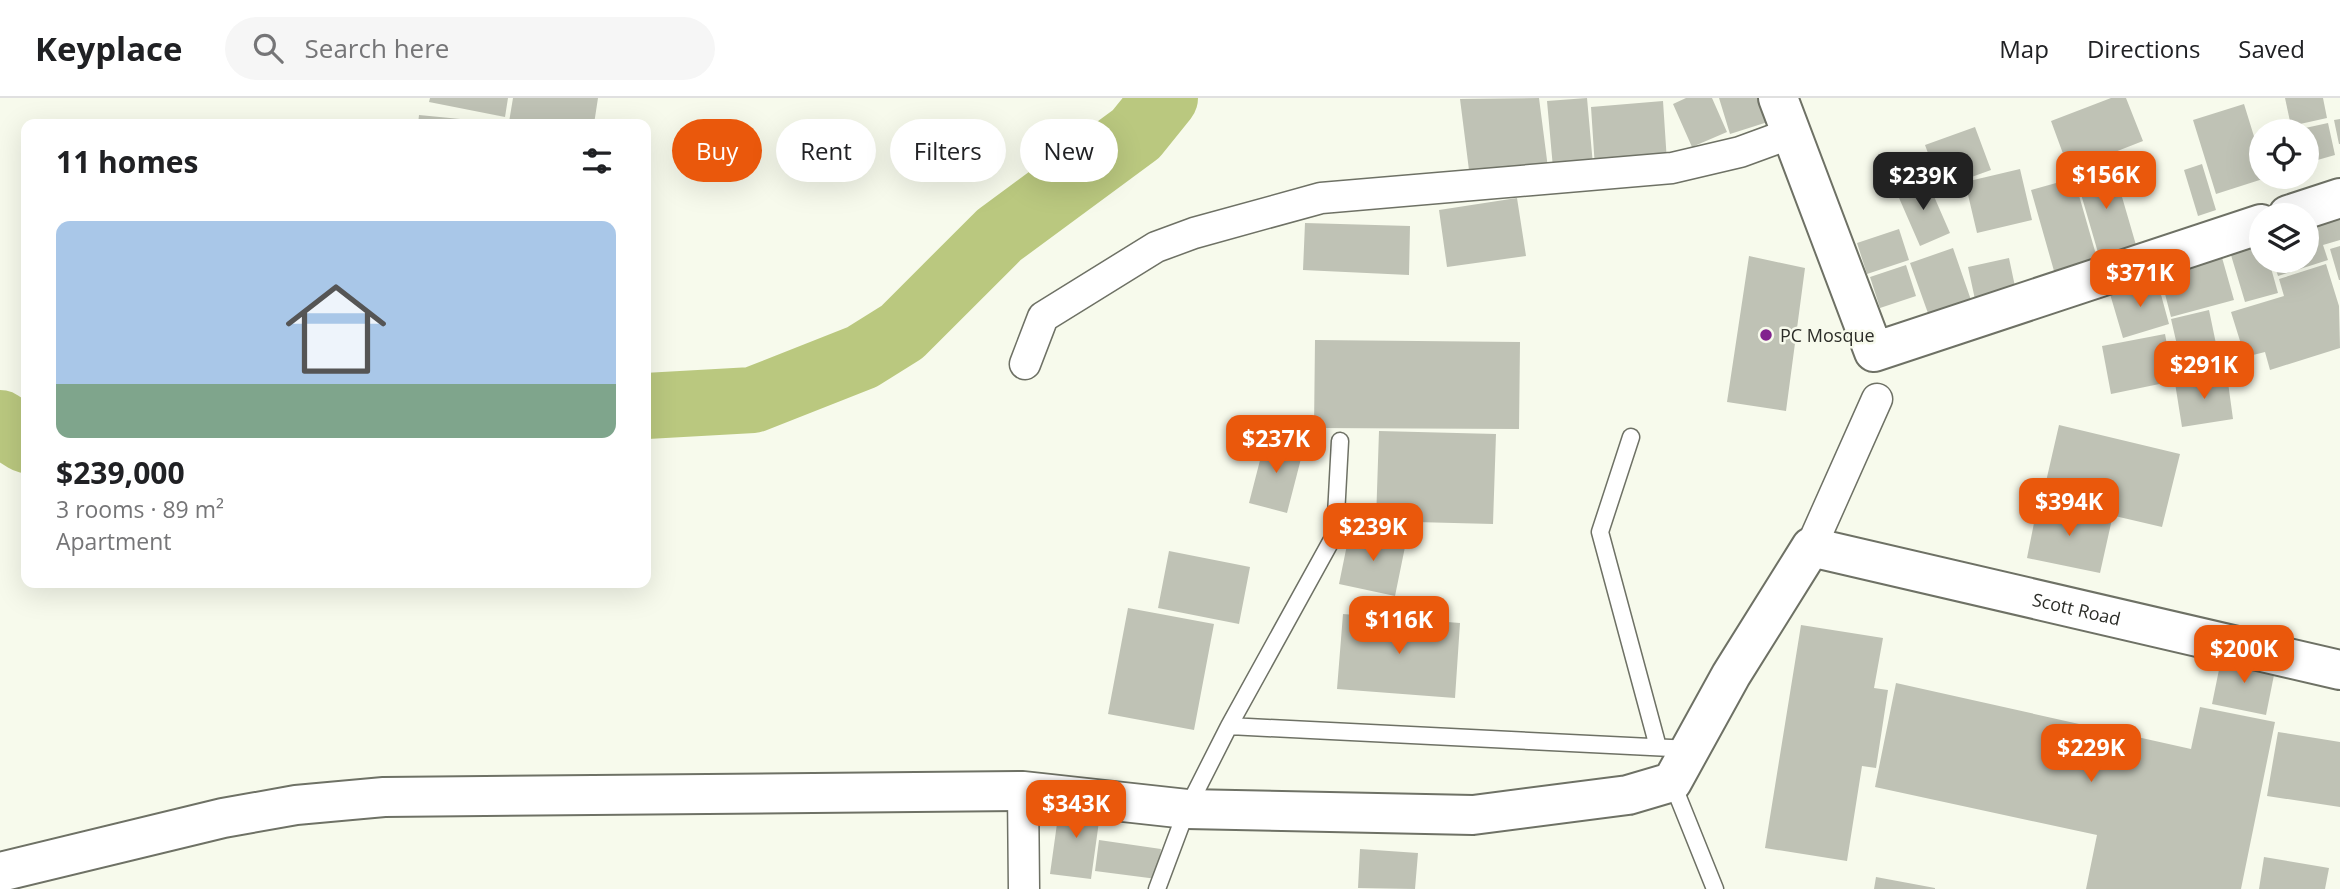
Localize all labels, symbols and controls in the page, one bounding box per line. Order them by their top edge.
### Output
search box [225,17,715,80]
text: Keyplace [35,26,183,71]
icon: search [249,29,287,67]
text: Search here [305,30,449,66]
text: Map [1999,32,2049,65]
text: Directions [2087,32,2200,65]
text: Saved [2238,32,2305,65]
chip: Buy [672,119,762,182]
chip: Rent [776,119,876,182]
chip: Filters [890,119,1006,182]
chip: New [1020,119,1118,182]
map controls [2249,119,2319,273]
button: locate [2249,119,2319,189]
text: 11 homes [56,141,199,182]
icon: filters [578,142,616,180]
pin: $239K [1874,152,1972,212]
pin: $156K [2057,152,2155,211]
text: $156K [2072,158,2140,190]
text: $239K [1889,159,1957,191]
button: layers [2249,203,2319,273]
pin: $371K [2091,250,2189,309]
text: $371K [2106,256,2174,288]
icon: home [273,266,399,392]
place label: PC Mosque [1780,323,1875,347]
marker: PC Mosque [1758,327,1774,343]
pin: $291K [2155,342,2253,401]
text: $291K [2170,348,2238,380]
pin: $237K [1227,416,1325,475]
text: $237K [1242,422,1310,454]
text: $239,000 [56,452,185,493]
pin: $394K [2020,478,2118,538]
text: $394K [2035,485,2103,517]
text: 3 rooms · 89 m² [56,493,224,525]
pin: $239K [1324,504,1422,563]
text: $239K [1339,510,1407,542]
text: Apartment [56,525,172,557]
street label: Scott Road [2030,587,2123,631]
pin: $116K [1350,596,1448,656]
text: $116K [1365,603,1433,635]
pin: $200K [2195,626,2293,685]
text: $200K [2210,632,2278,664]
pin: $229K [2042,724,2140,784]
text: $229K [2057,731,2125,763]
pin: $343K [1027,780,1125,840]
text: $343K [1042,787,1110,819]

